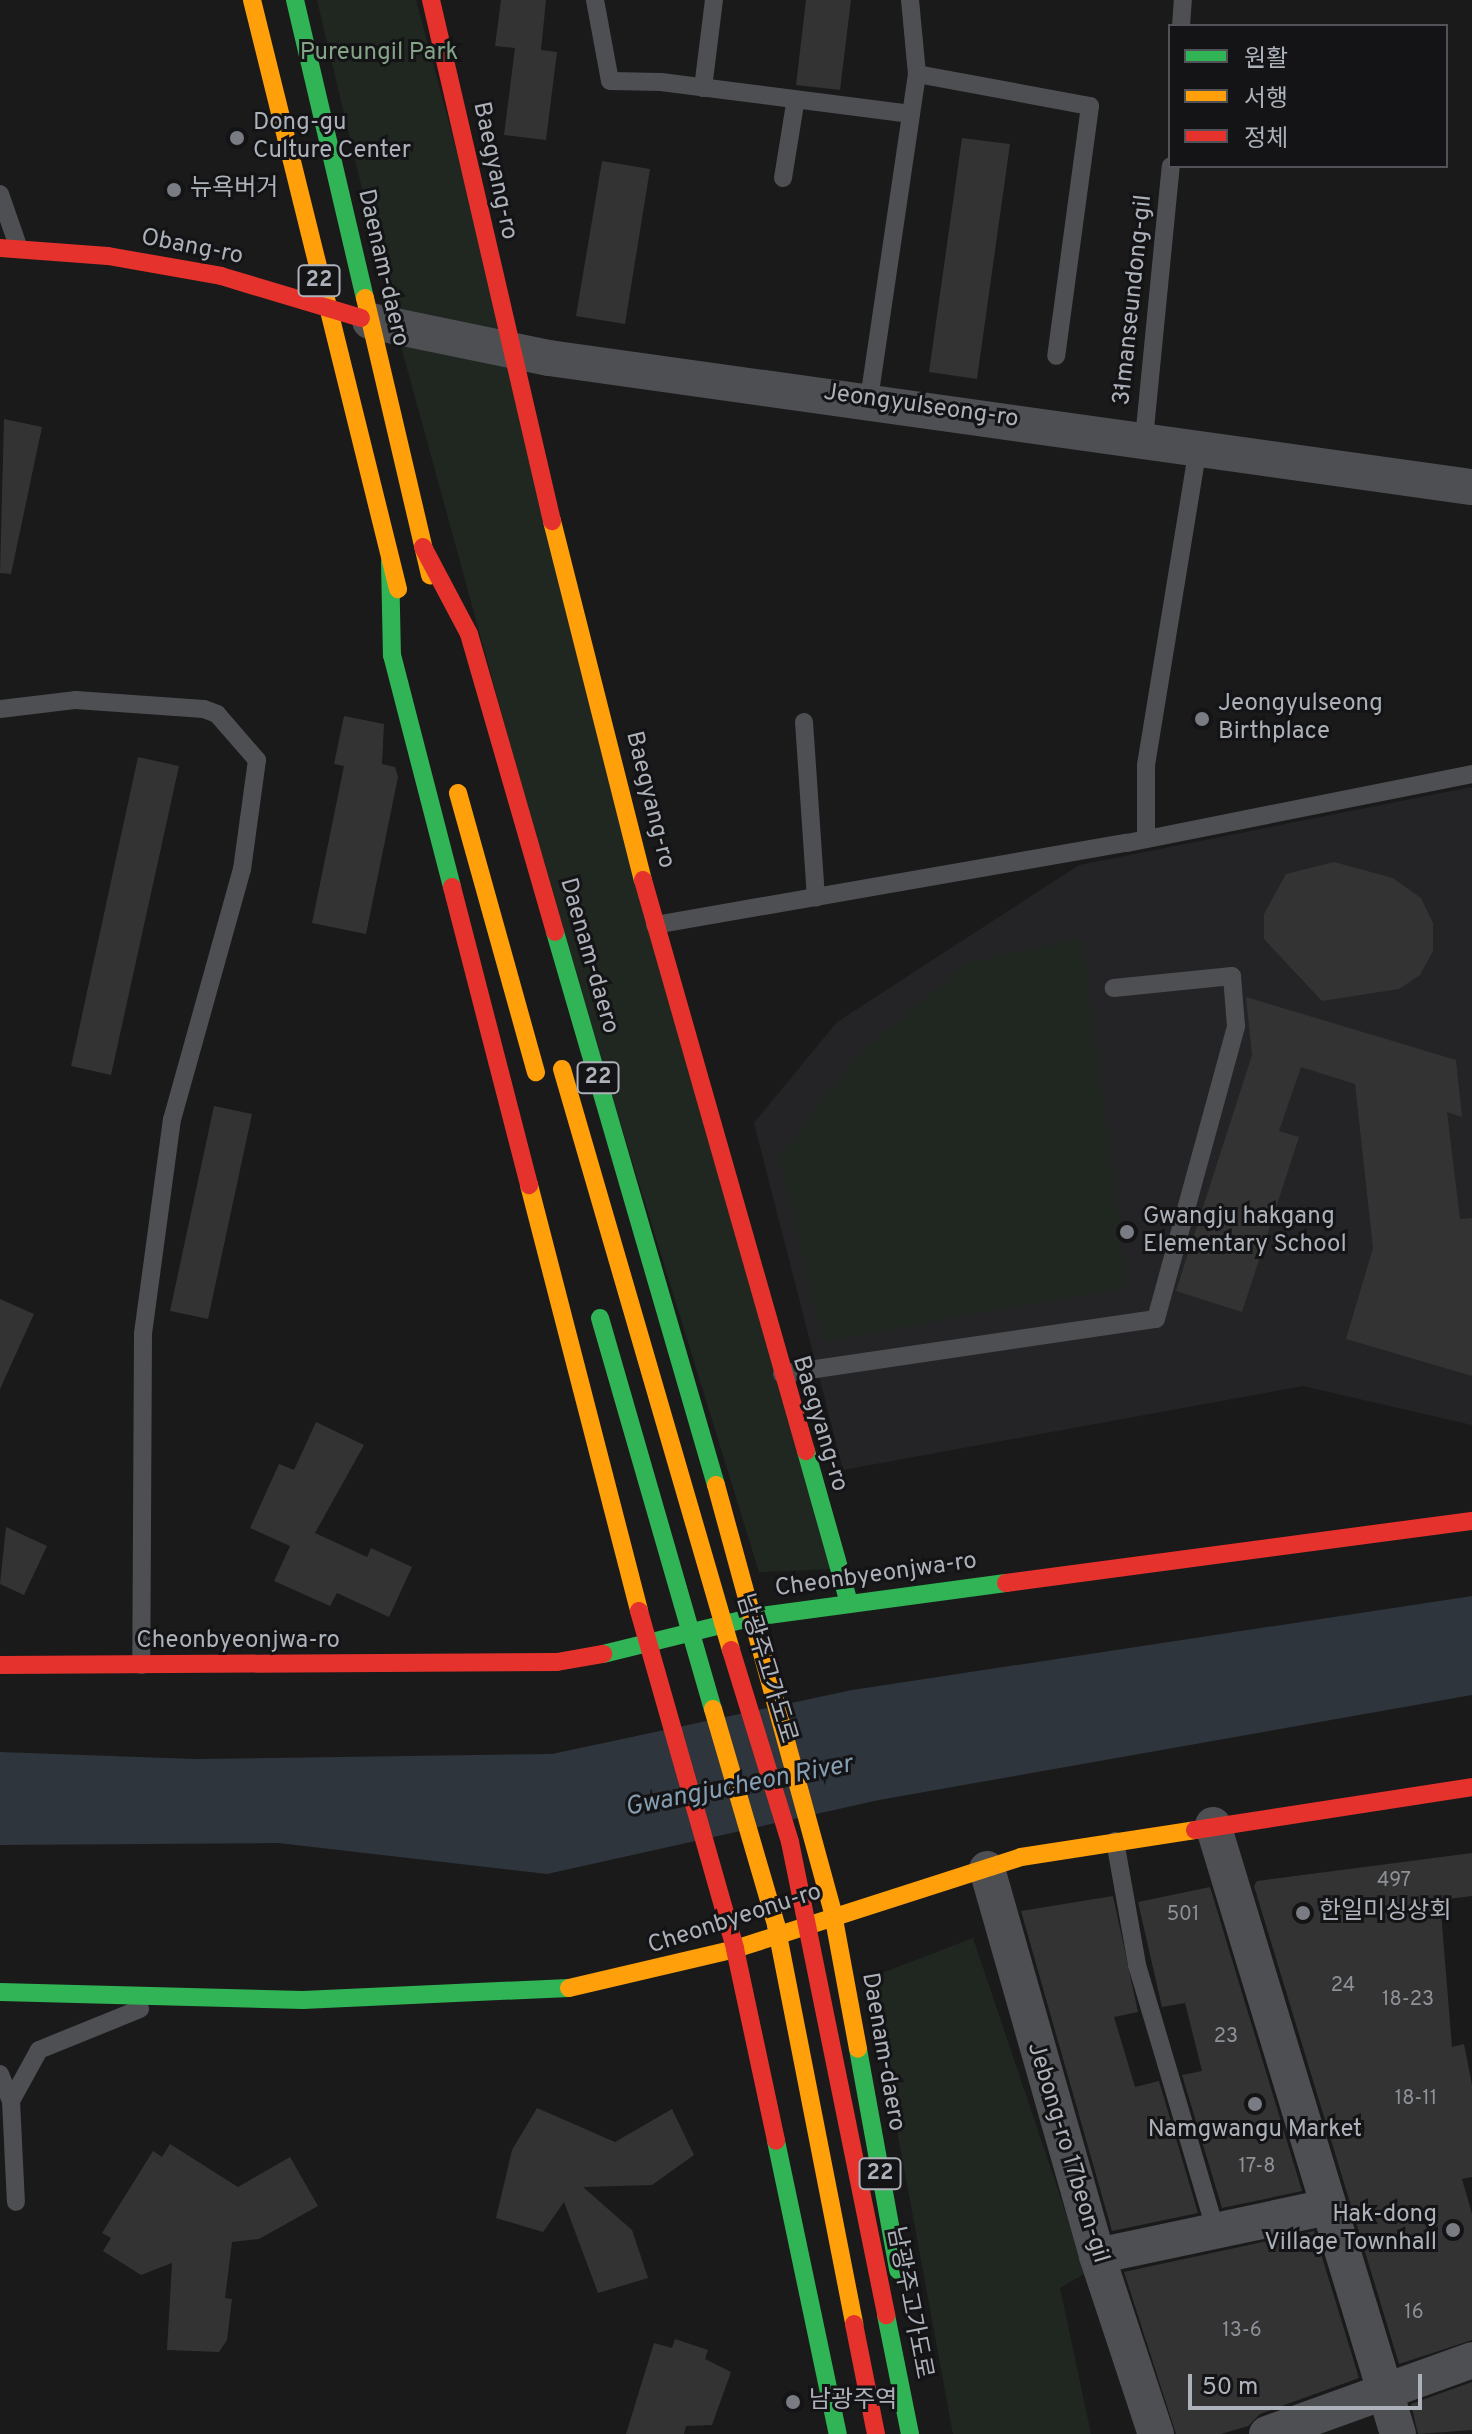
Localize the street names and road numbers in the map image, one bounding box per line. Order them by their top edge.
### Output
street label: Baegyang-ro [465,99,523,243]
street label: Daenam-daero [350,187,414,349]
street label: 3·1manseundong-gil [1109,193,1159,407]
street label: Obang-ro [139,224,245,272]
road number: 22 [297,263,341,299]
street label: Jeongyulseong-ro [822,379,1020,435]
street label: Baegyang-ro [618,729,680,871]
street label: Daenam-daero [552,875,624,1037]
road number: 22 [576,1060,620,1096]
street label: Baegyang-ro [785,1353,853,1495]
street label: Cheonbyeonjwa-ro [773,1548,979,1604]
street label: 남광주고가도로 [729,1591,801,1747]
street label: Cheonbyeonjwa-ro [136,1628,340,1656]
street label: Cheonbyeonu-ro [645,1878,825,1962]
street label: Daenam-daero [854,1970,910,2134]
street label: Jebong-ro 17beon-gil [1020,2039,1114,2267]
road number: 22 [858,2156,902,2192]
street label: 남광주고가도로 [879,2224,937,2382]

